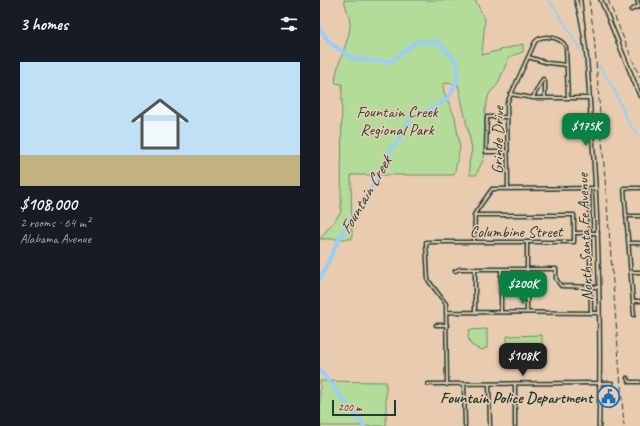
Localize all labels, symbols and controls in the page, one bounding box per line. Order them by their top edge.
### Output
icon: filters [278,13,300,35]
text: 3 homes [20,14,68,35]
icon: home [124,88,196,160]
park label: Fountain Creek Regional Park [356,102,439,140]
street label: Grinde Drive [487,104,509,174]
pin: $175K [558,113,614,147]
text: $175K [571,118,601,134]
water label: Fountain Creek [335,150,397,238]
street label: North Santa Fe Avenue [573,171,597,301]
text: $108,000 [20,194,77,215]
text: 2 rooms · 64 m² [20,215,90,231]
street label: Columbine Street [470,222,564,242]
text: Alabama Avenue [20,231,91,247]
pin: $200K [495,271,551,305]
text: $200K [508,276,538,292]
pin: $108K [495,343,551,377]
text: $108K [508,348,538,364]
public building icon: Fountain Police Department [595,384,621,410]
place label: Fountain Police Department [440,388,594,408]
scale bar [332,398,396,417]
text: 200 m [338,400,362,414]

